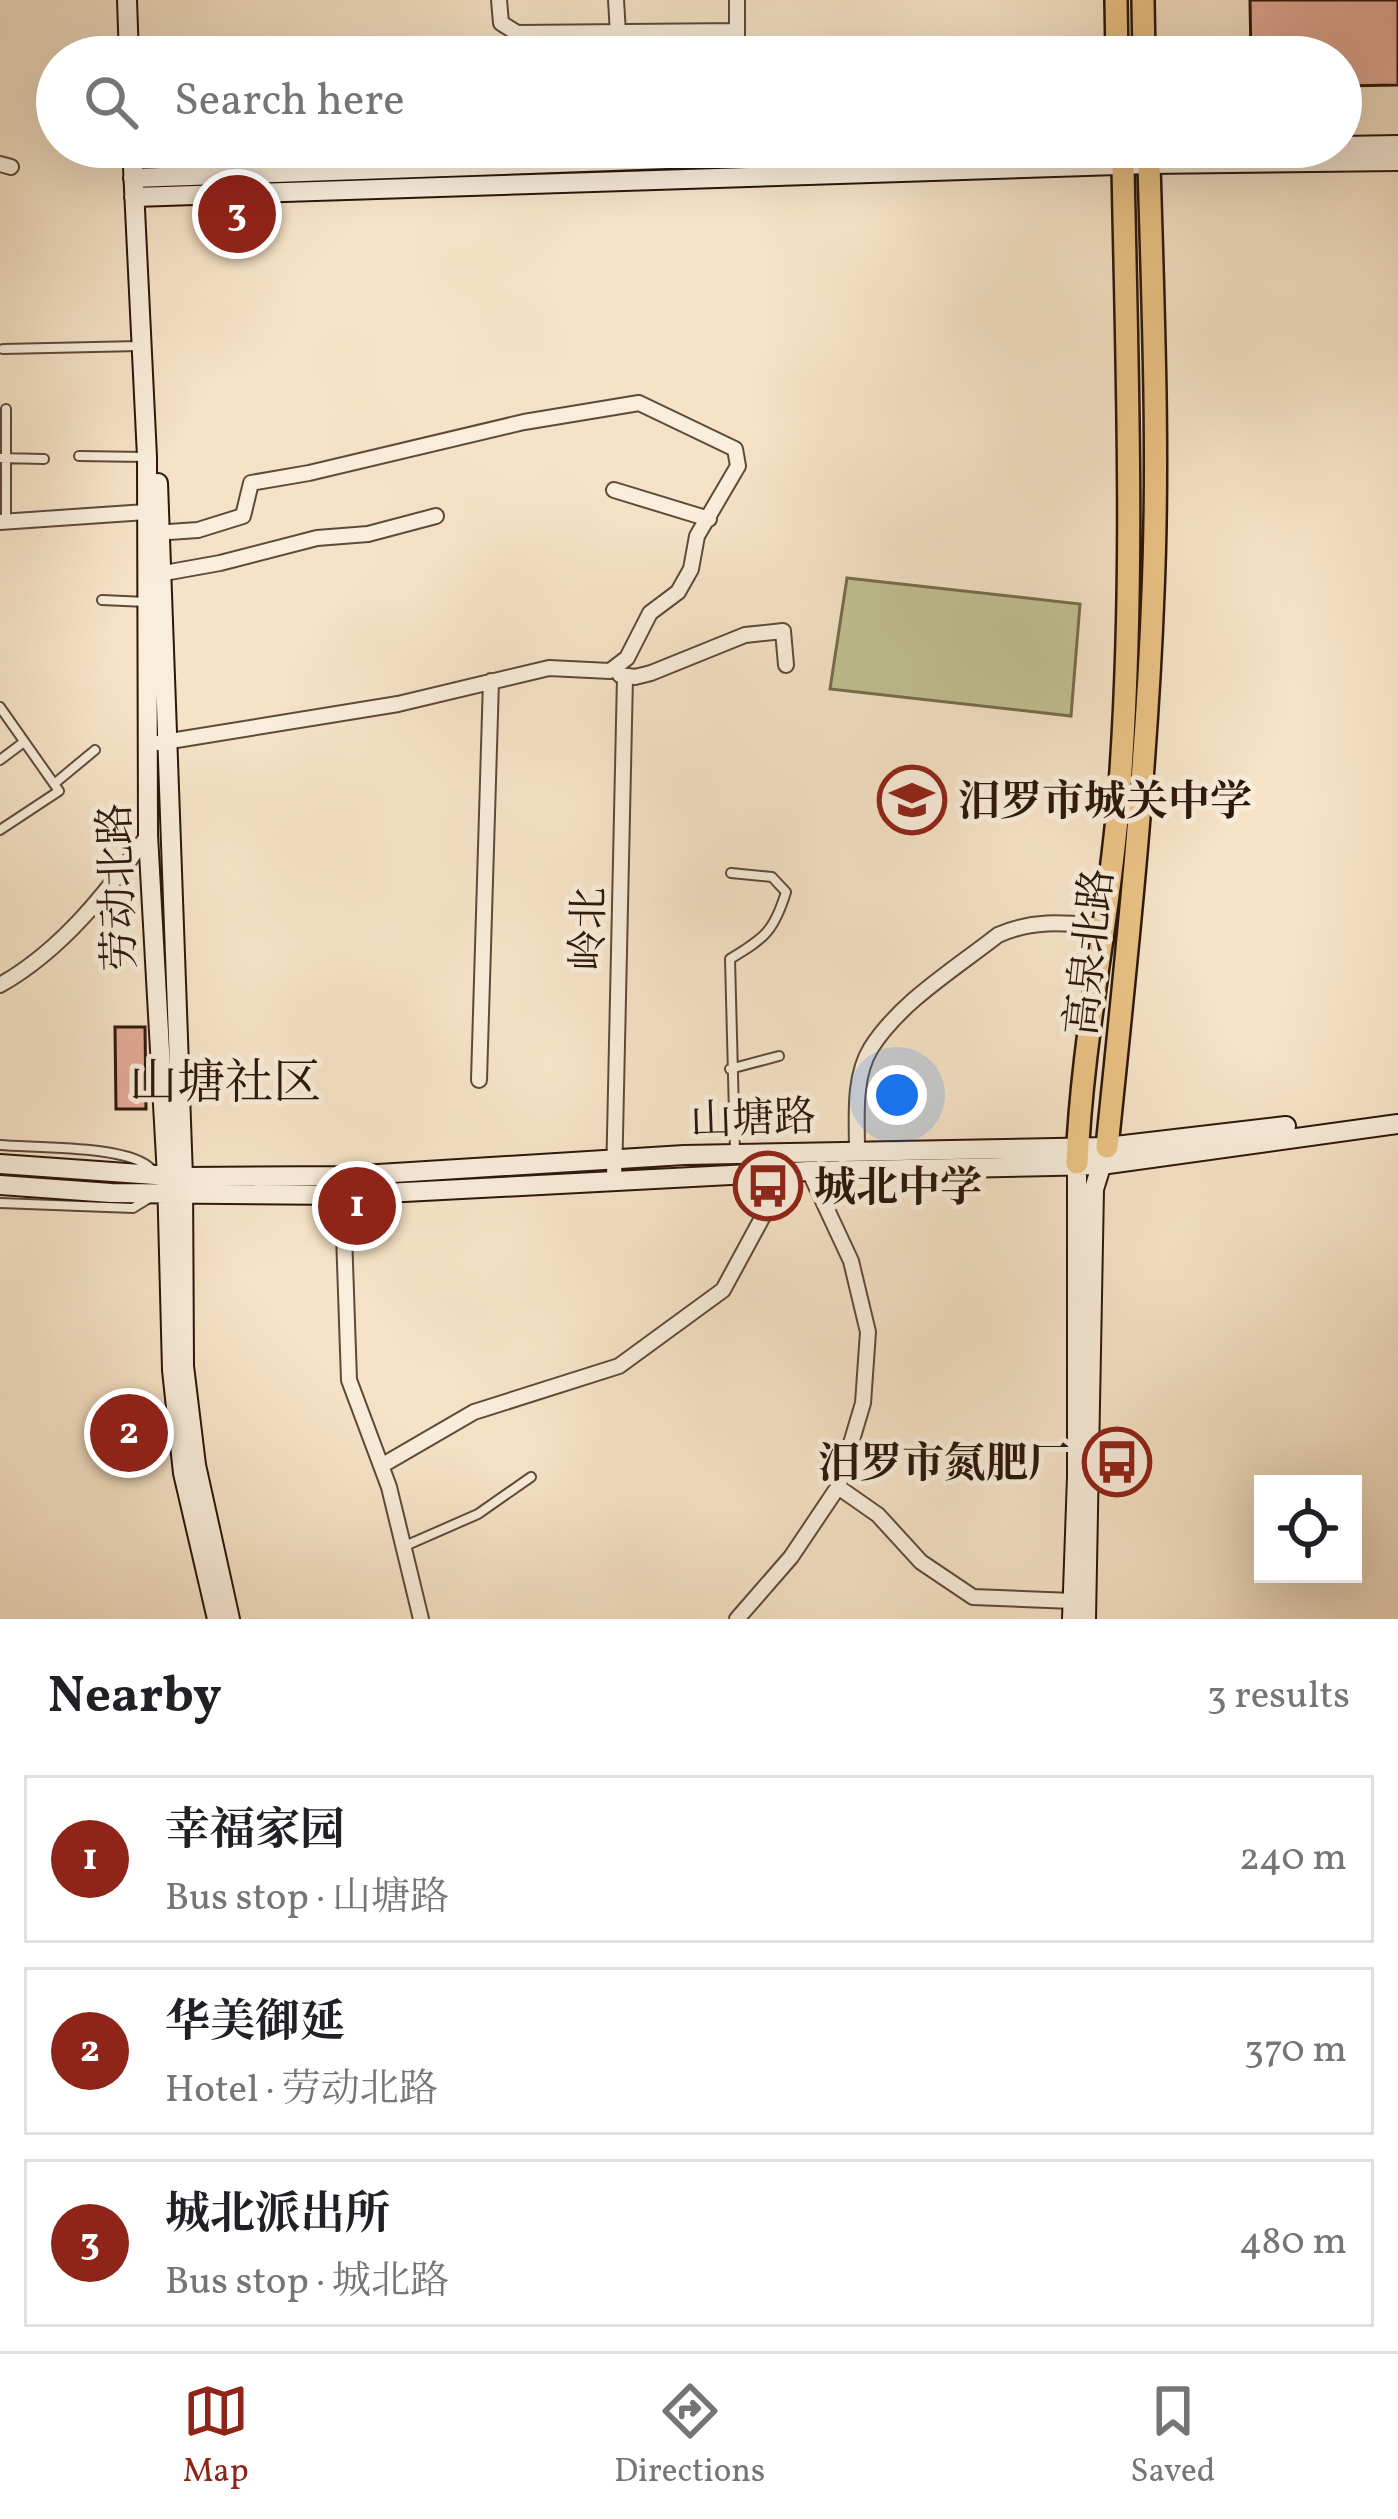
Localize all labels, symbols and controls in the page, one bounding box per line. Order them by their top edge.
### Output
search box [36,36,1362,168]
icon: search [78,69,144,135]
text: Search here [174,71,405,134]
pin: 3 [198,169,276,259]
school or university icon: 汨罗市城关中学 [877,765,947,835]
place label: 汨罗市城关中学 [958,775,1252,834]
street label: 劳动北路 [88,802,153,972]
street label: 高泉北路 [1054,866,1131,1039]
street label: 岭北 [561,887,622,972]
district label: 山塘社区 [129,1052,321,1119]
your location [867,1065,927,1125]
street label: 山塘路 [689,1090,817,1153]
bus stop icon: 城北中学 [733,1151,803,1221]
pin: 1 [318,1161,396,1251]
place label: 城北中学 [814,1161,982,1220]
pin: 2 [90,1388,168,1478]
bus stop icon: 汨罗市氮肥厂 [1082,1427,1152,1497]
place label: 汨罗市氮肥厂 [818,1437,1070,1496]
map controls [1254,1475,1362,1583]
button: locate [1254,1475,1362,1583]
text: Nearby [48,1662,222,1733]
text: 3 results [1207,1670,1350,1724]
text: 幸福家园 [165,1801,345,1864]
text: 1 [82,1832,98,1886]
text: 240 m [1239,1832,1347,1886]
text: Bus stop · 山塘路 [165,1872,449,1926]
text: 华美御延 [165,1993,345,2056]
text: 2 [80,2024,100,2078]
text: 370 m [1244,2024,1347,2078]
text: Hotel · 劳动北路 [165,2064,438,2118]
text: 城北派出所 [165,2185,390,2248]
text: 3 [80,2216,100,2270]
text: 480 m [1239,2216,1347,2270]
text: Bus stop · 城北路 [165,2256,449,2310]
tab: Map [183,2378,249,2496]
tab: Directions [614,2378,765,2496]
tab: Saved [1130,2378,1215,2496]

